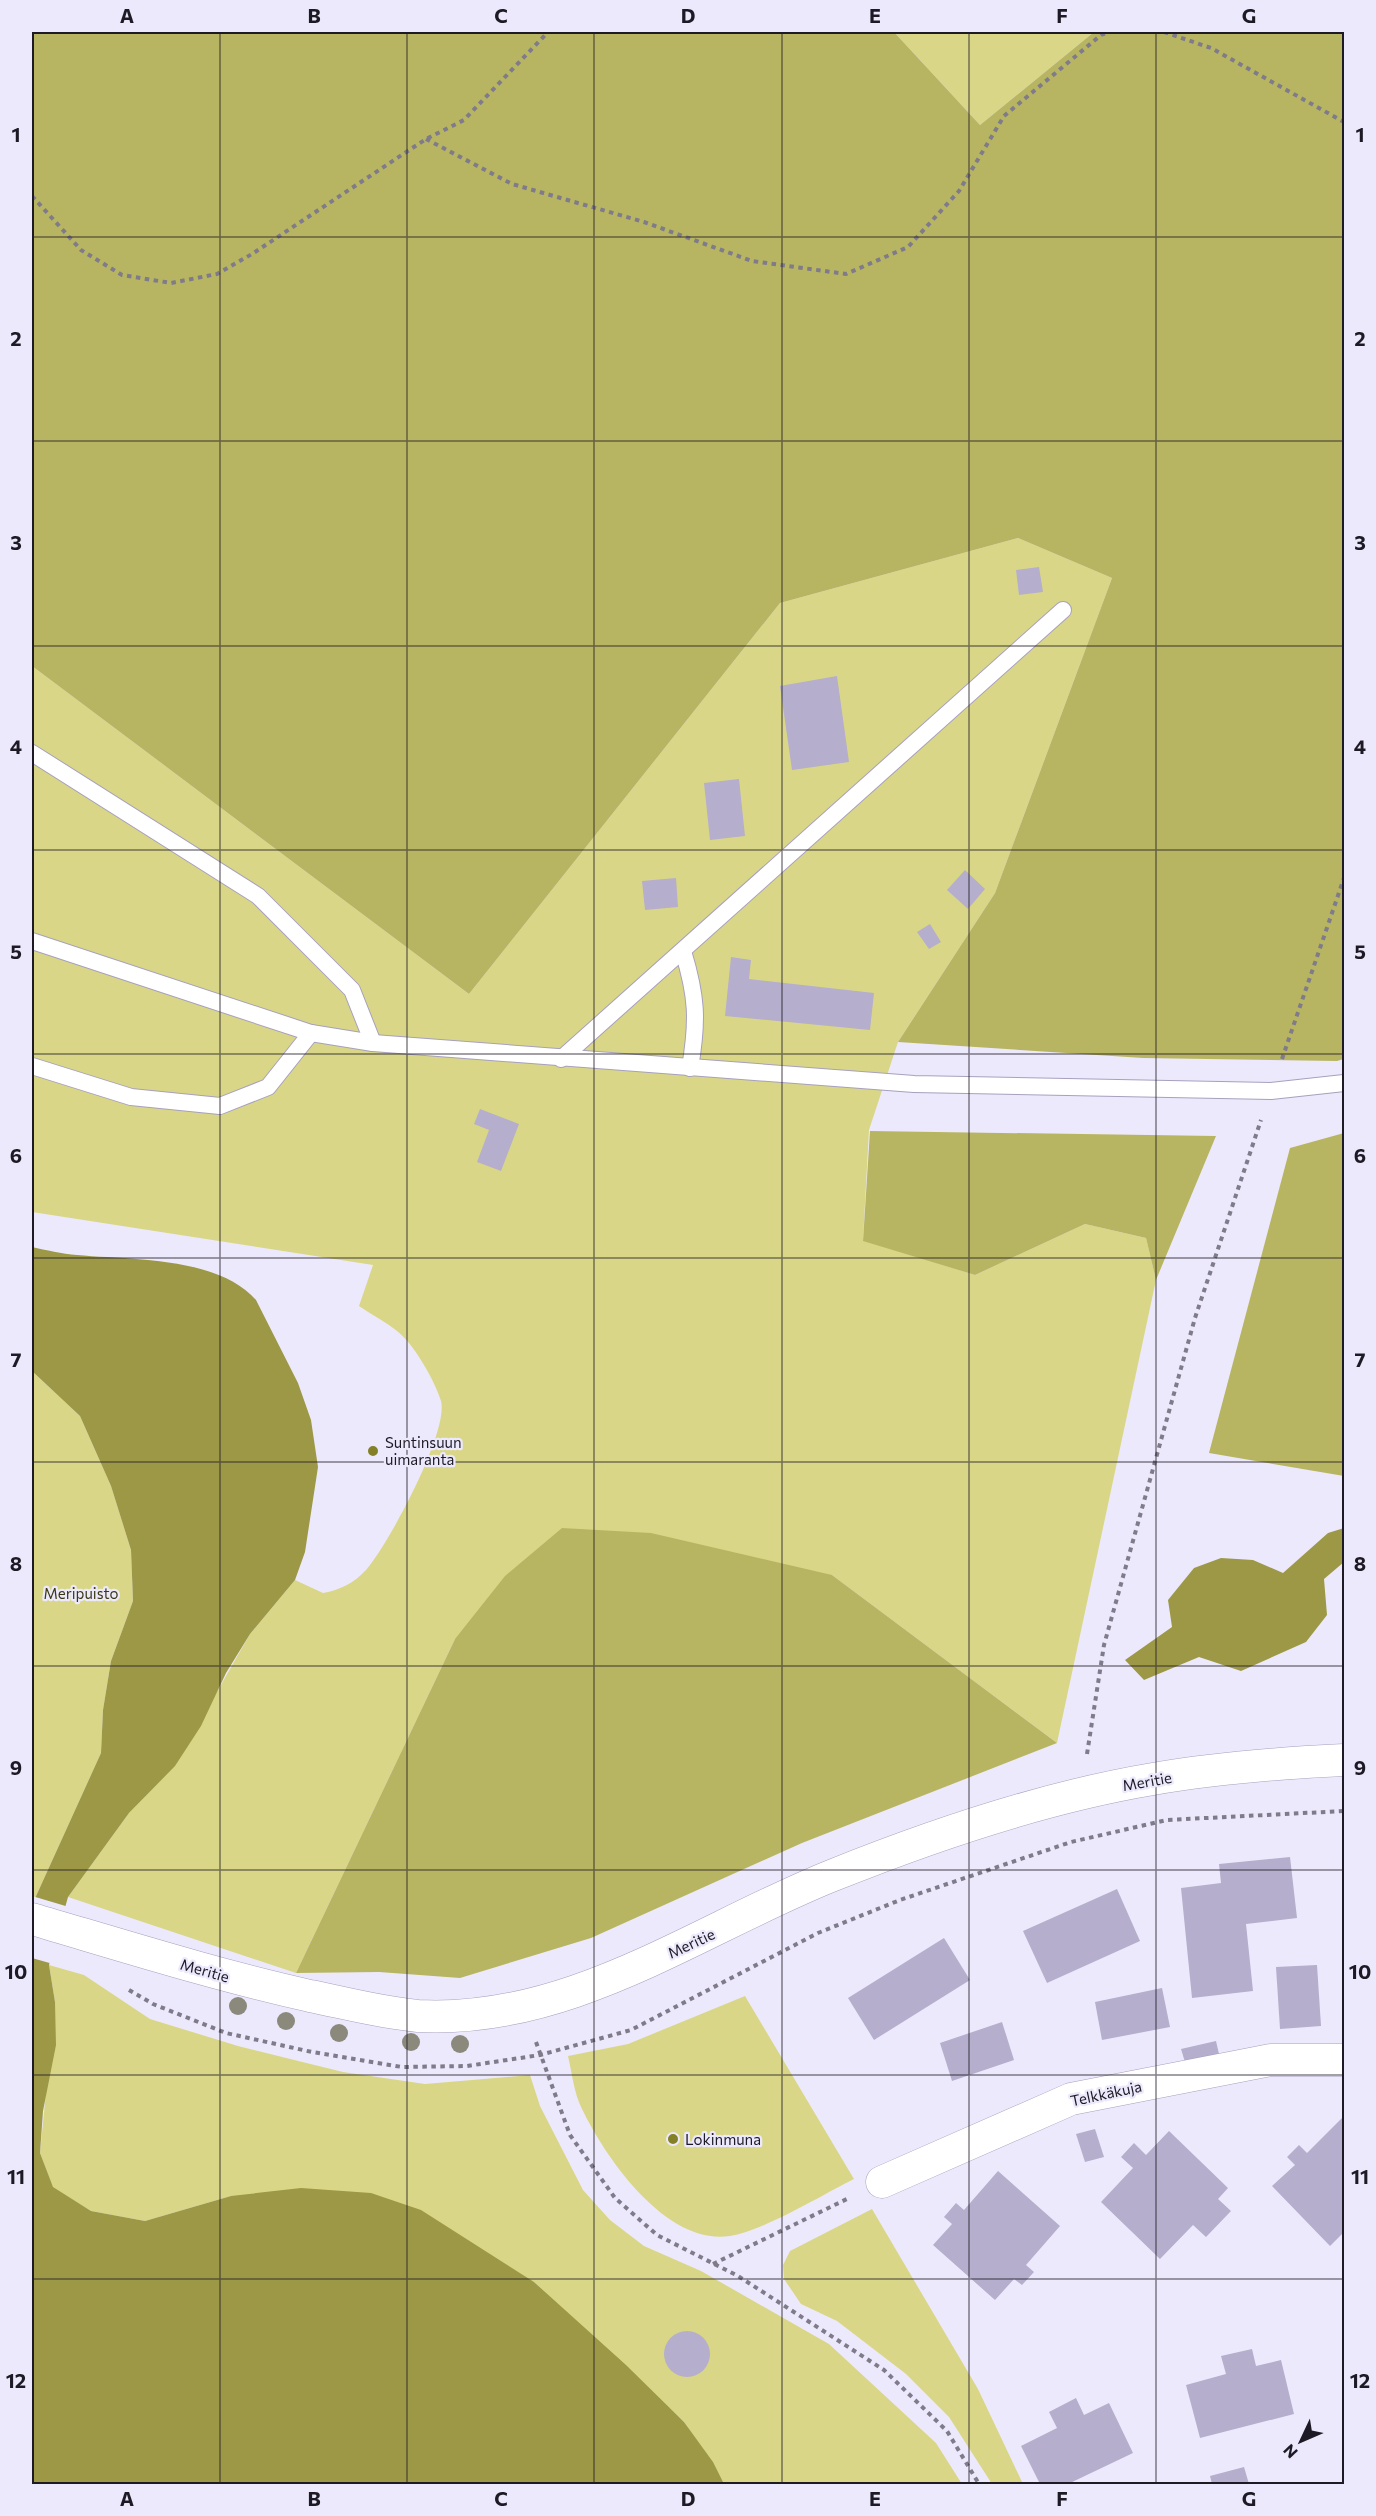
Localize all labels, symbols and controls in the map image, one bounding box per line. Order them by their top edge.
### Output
text: A [120,3,134,27]
text: B [307,3,321,27]
text: C [494,3,508,27]
text: D [681,3,695,27]
text: E [869,3,881,27]
text: F [1056,3,1068,27]
text: G [1242,3,1256,27]
text: 1 [11,122,21,146]
text: 1 [1355,122,1365,146]
text: 2 [10,326,22,350]
text: 2 [1354,326,1366,350]
text: 3 [10,530,22,554]
text: 3 [1354,530,1366,554]
text: 4 [10,734,22,758]
text: 4 [1354,734,1366,758]
text: 5 [10,939,22,963]
text: 5 [1354,939,1366,963]
text: 6 [10,1143,22,1167]
text: 6 [1354,1143,1366,1167]
text: 7 [11,1347,22,1371]
text: 7 [1355,1347,1366,1371]
place label: Suntinsuun uimaranta [385,1433,462,1468]
marker: Suntinsuun uimaranta [366,1444,380,1458]
text: 8 [10,1551,22,1575]
text: 8 [1354,1551,1366,1575]
park label: Meripuisto [44,1584,119,1602]
text: 9 [10,1755,22,1779]
text: 9 [1354,1755,1366,1779]
street label: Meritie [1121,1768,1173,1794]
street label: Meritie [665,1924,718,1962]
street label: Meritie [178,1954,232,1986]
text: 10 [5,1959,27,1983]
text: 10 [1349,1959,1371,1983]
street label: Telkkäkuja [1069,2077,1143,2109]
place label: Lokinmuna [685,2130,761,2148]
marker: Lokinmuna [666,2132,680,2146]
text: 11 [7,2164,25,2188]
text: 11 [1351,2164,1369,2188]
text: 12 [6,2368,26,2392]
text: 12 [1350,2368,1370,2392]
north arrow [1271,2411,1331,2471]
text: N [1279,2441,1301,2463]
text: A [120,2486,134,2510]
text: B [307,2486,321,2510]
text: C [494,2486,508,2510]
text: D [681,2486,695,2510]
text: E [869,2486,881,2510]
text: F [1056,2486,1068,2510]
text: G [1242,2486,1256,2510]

